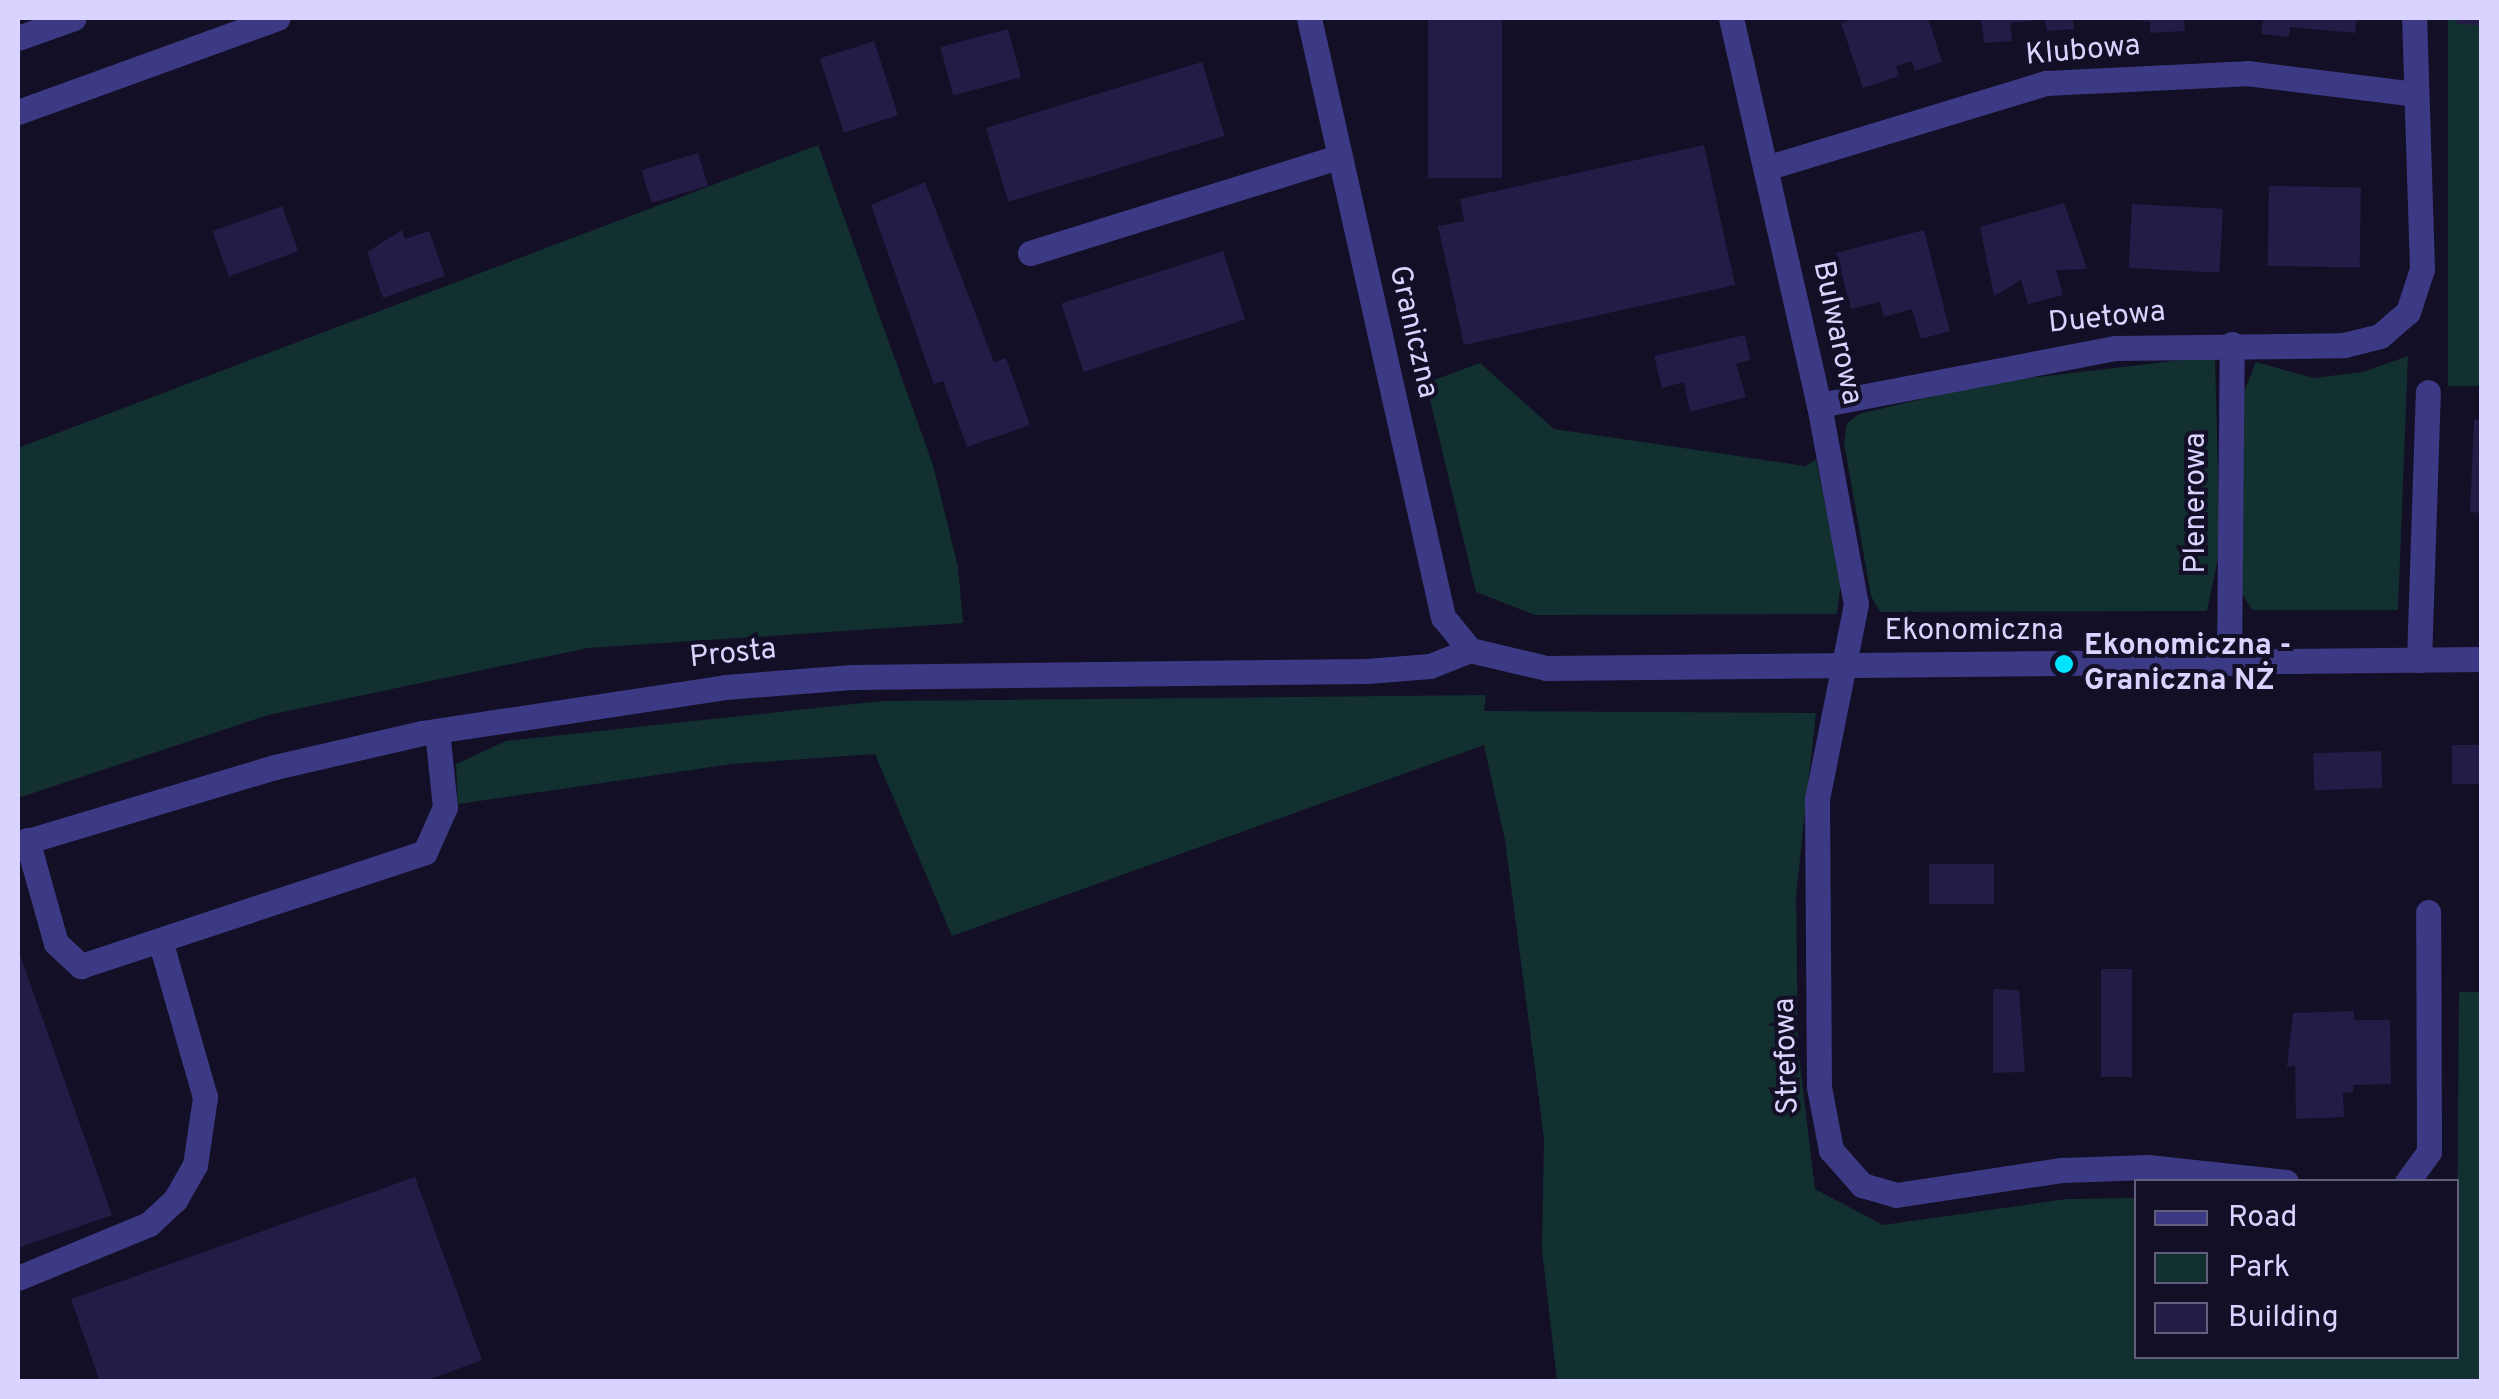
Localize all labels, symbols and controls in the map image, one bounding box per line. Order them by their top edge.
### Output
street label: Klubowa [2024,29,2142,75]
street label: Bulwarowa [1803,258,1869,408]
street label: Graniczna [1379,262,1445,402]
street label: Duetowa [2047,295,2167,343]
street label: Plenerowa [2179,432,2215,574]
street label: Ekonomiczna [1884,614,2064,650]
place label: Ekonomiczna - Graniczna NŻ [2084,629,2292,700]
street label: Prosta [688,633,778,677]
marker: Ekonomiczna - Graniczna NŻ [2053,653,2075,675]
street label: Strefowa [1768,997,1808,1115]
legend [2134,1179,2459,1359]
text: Road [2228,1200,2297,1237]
text: Park [2228,1250,2290,1287]
text: Building [2228,1300,2339,1337]

